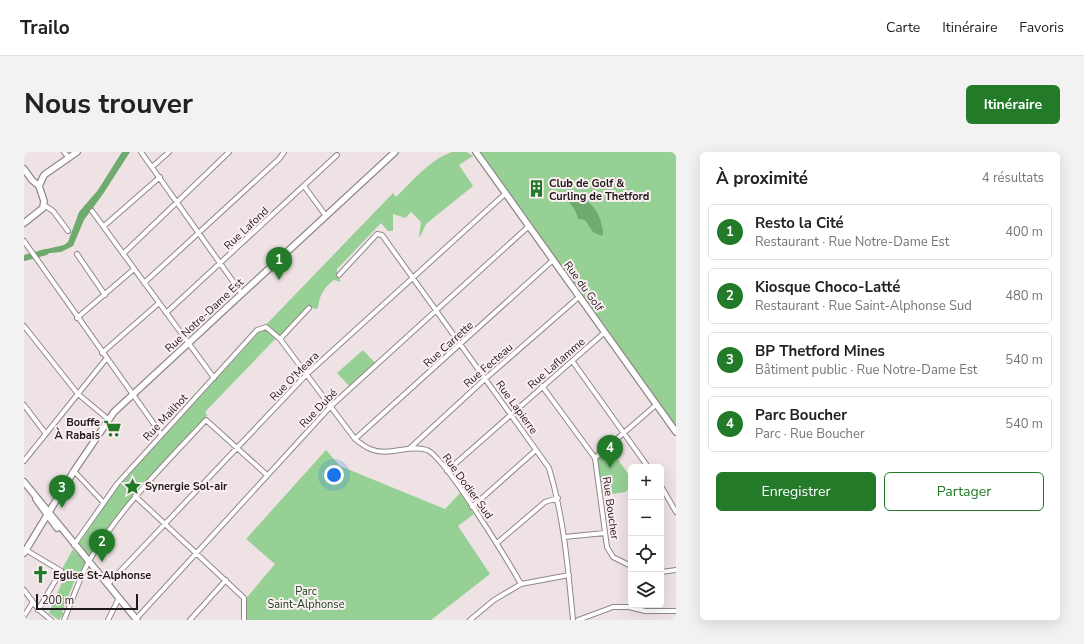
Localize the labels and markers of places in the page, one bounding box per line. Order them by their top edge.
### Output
place label: Club de Golf & Curling de Thetford [549,176,649,204]
building icon: Club de Golf & Curling de Thetford [526,179,546,199]
pin: 1 [266,247,292,280]
place label: Bouffe À Rabais [55,415,100,443]
supermarket icon: Bouffe À Rabais [103,418,123,438]
pin: 4 [597,435,623,468]
pin: 3 [49,475,75,508]
place icon: Synergie Sol-air [122,476,142,496]
place label: Synergie Sol-air [145,479,228,494]
pin: 2 [89,529,115,562]
church icon: Eglise St-Alphonse [30,565,50,585]
place label: Eglise St-Alphonse [53,568,151,583]

